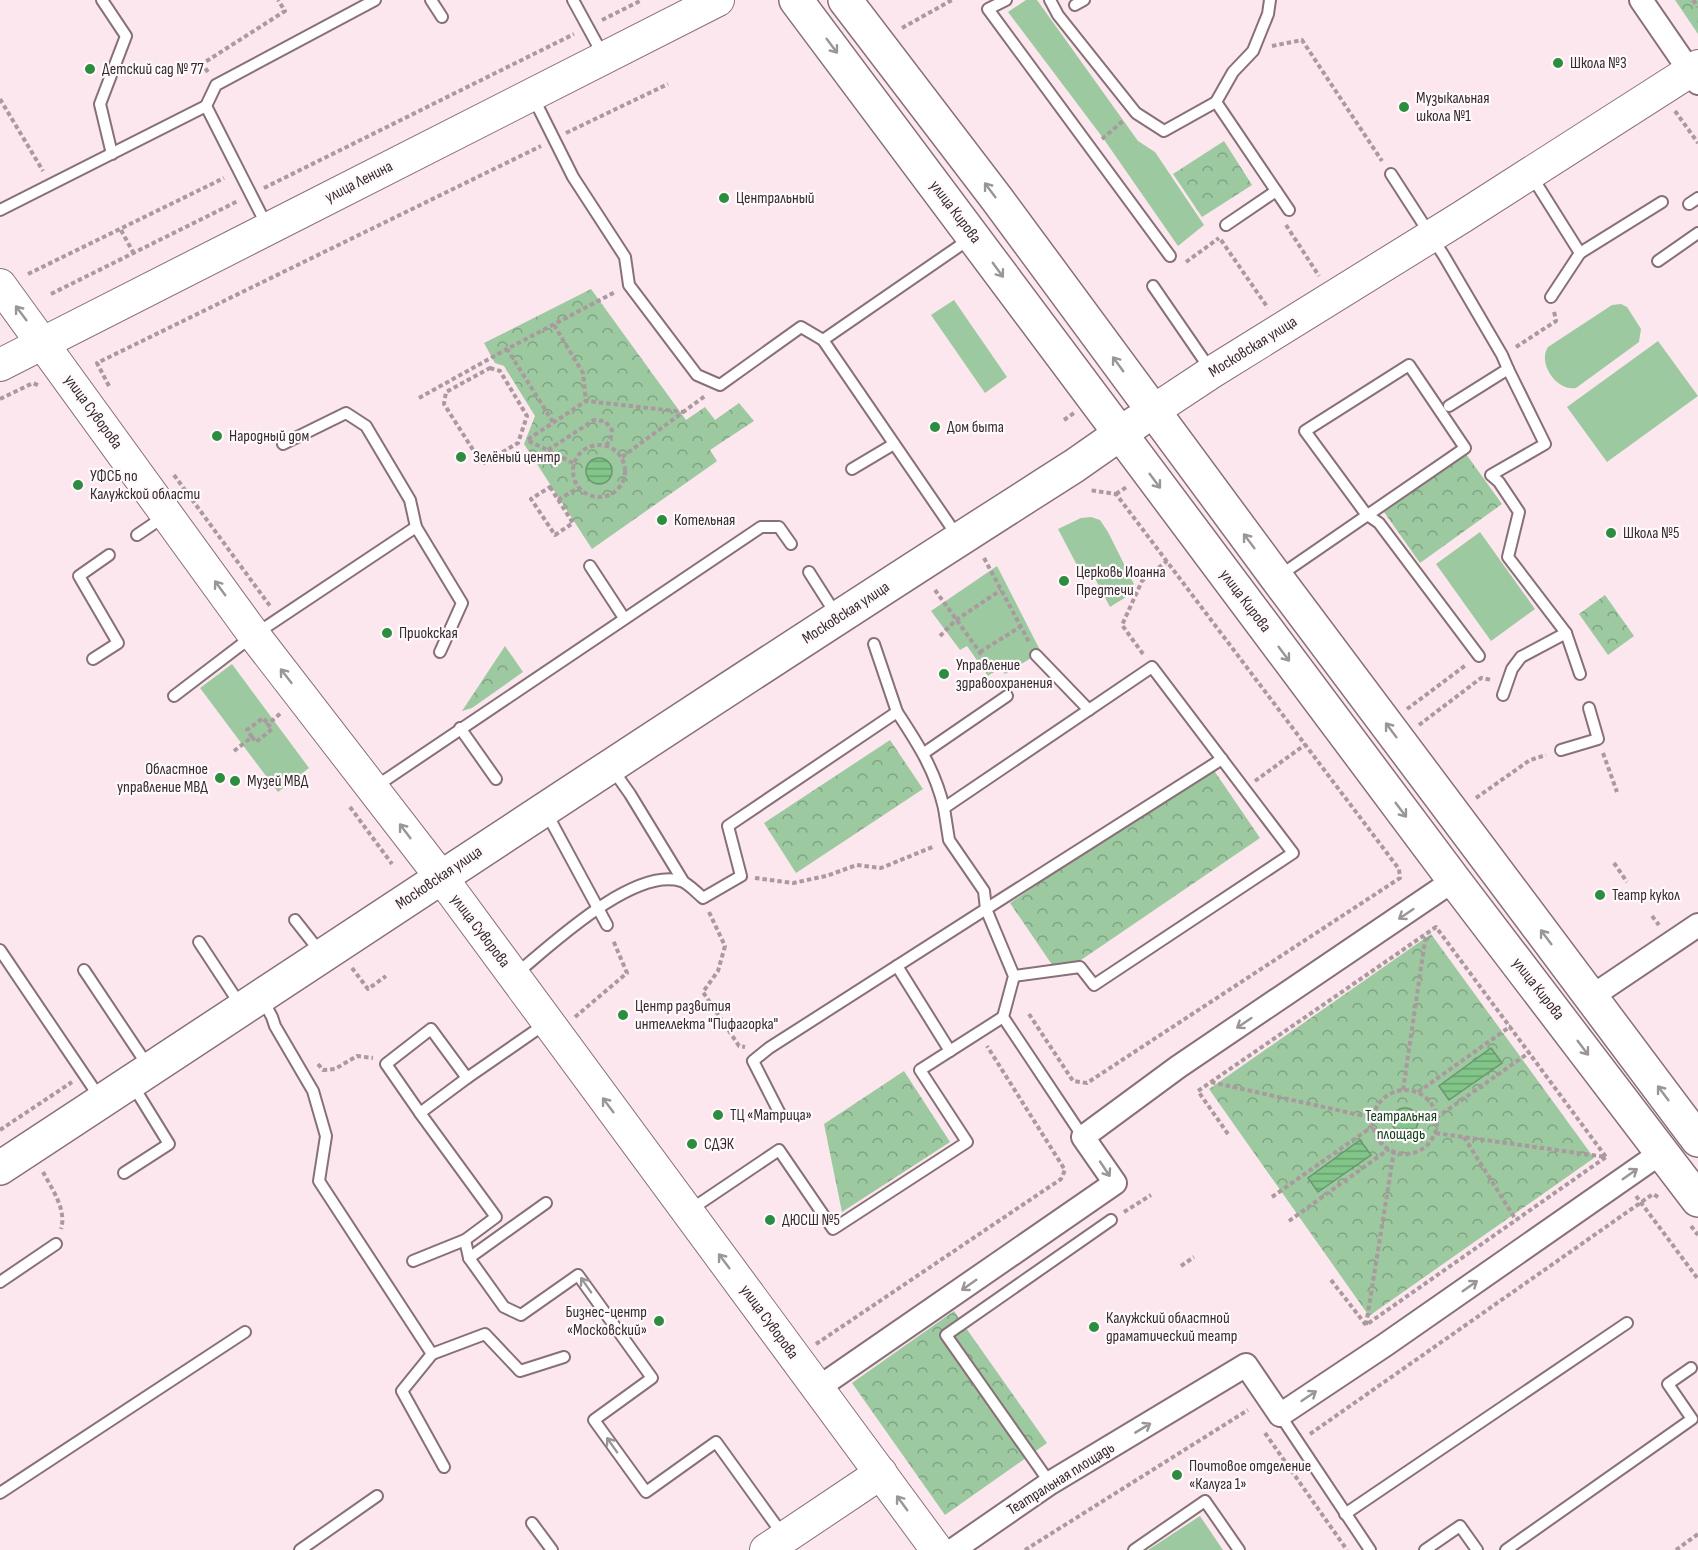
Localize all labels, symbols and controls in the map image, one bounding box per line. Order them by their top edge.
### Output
one-way arrow [825,38,838,54]
place label: Школа №3 [1570,54,1627,73]
marker: Школа №3 [1551,56,1565,70]
place label: Детский сад № 77 [102,60,204,79]
marker: Детский сад № 77 [83,62,97,76]
place label: Музыкальная школа №1 [1416,89,1490,126]
marker: Музыкальная школа №1 [1397,100,1411,114]
street label: улица Ленина [322,157,396,207]
street label: улица Кирова [925,177,985,247]
one-way arrow [983,182,996,198]
place label: Центральный [736,189,815,208]
marker: Центральный [717,191,731,205]
one-way arrow [992,262,1004,278]
one-way arrow [15,306,28,322]
street label: Московская улица [1205,312,1301,382]
one-way arrow [1112,357,1124,373]
street label: улица Суворова [60,371,126,453]
place label: Дом быта [947,418,1004,437]
marker: Дом быта [928,420,942,434]
place label: Народный дом [229,427,309,446]
marker: Народный дом [210,429,224,443]
place label: Зелёный центр [473,448,560,467]
marker: Зелёный центр [454,450,468,464]
place label: УФСБ по Калужской области [90,467,200,504]
one-way arrow [1149,472,1161,488]
marker: УФСБ по Калужской области [71,478,85,492]
place label: Котельная [674,511,735,530]
marker: Котельная [655,513,669,527]
place label: Школа №5 [1623,524,1679,543]
marker: Школа №5 [1604,526,1618,540]
one-way arrow [1243,533,1255,549]
place label: Церковь Иоанна Предтечи [1076,563,1166,600]
street label: улица Кирова [1215,566,1275,636]
marker: Церковь Иоанна Предтечи [1057,574,1071,588]
street label: Московская улица [799,578,893,648]
one-way arrow [214,580,226,596]
place label: Приокская [399,624,458,643]
marker: Приокская [380,626,394,640]
one-way arrow [1278,645,1291,661]
place label: Управление здравоохранения [956,656,1053,693]
marker: Управление здравоохранения [937,667,951,681]
one-way arrow [280,669,293,685]
one-way arrow [1385,723,1397,739]
place label: Областное управление МВД [117,760,208,797]
marker: Областное управление МВД [213,771,227,785]
place label: Музей МВД [247,772,309,791]
marker: Музей МВД [228,774,242,788]
one-way arrow [1395,801,1408,817]
one-way arrow [399,823,412,839]
street label: Московская улица [392,842,486,914]
place label: Театр кукол [1612,886,1680,905]
marker: Театр кукол [1593,888,1607,902]
street label: улица Суворова [446,891,514,971]
one-way arrow [1398,908,1415,920]
one-way arrow [1540,929,1552,945]
street label: улица Кирова [1508,954,1568,1024]
place label: Центр развития интеллекта "Пифагорка" [635,997,778,1034]
marker: Центр развития интеллекта "Пифагорка" [616,1008,630,1022]
one-way arrow [1236,1016,1253,1029]
one-way arrow [1577,1040,1590,1056]
one-way arrow [1657,1085,1669,1101]
one-way arrow [602,1097,614,1113]
place label: ТЦ «Матрица» [730,1106,812,1125]
park label: Театральная площадь [1365,1107,1437,1144]
marker: ТЦ «Матрица» [711,1108,725,1122]
place label: СДЭК [704,1135,735,1154]
marker: СДЭК [685,1137,699,1151]
one-way arrow [1099,1161,1112,1178]
one-way arrow [1622,1168,1638,1180]
place label: ДЮСШ №5 [782,1211,840,1230]
marker: ДЮСШ №5 [763,1213,777,1227]
one-way arrow [718,1254,731,1270]
one-way arrow [580,1278,592,1294]
one-way arrow [961,1279,977,1291]
one-way arrow [1462,1280,1478,1292]
street label: улица Суворова [736,1281,802,1363]
place label: Бизнес-центр «Московский» [565,1303,647,1340]
place label: Калужский областной драматический театр [1106,1309,1237,1346]
marker: Бизнес-центр «Московский» [652,1314,666,1328]
marker: Калужский областной драматический театр [1087,1320,1101,1334]
one-way arrow [1301,1390,1317,1402]
one-way arrow [1134,1421,1151,1433]
one-way arrow [606,1437,618,1453]
street label: Театральная площадь [1004,1438,1118,1520]
place label: Почтовое отделение «Калуга 1» [1189,1457,1311,1494]
marker: Почтовое отделение «Калуга 1» [1170,1468,1184,1482]
one-way arrow [896,1495,908,1511]

